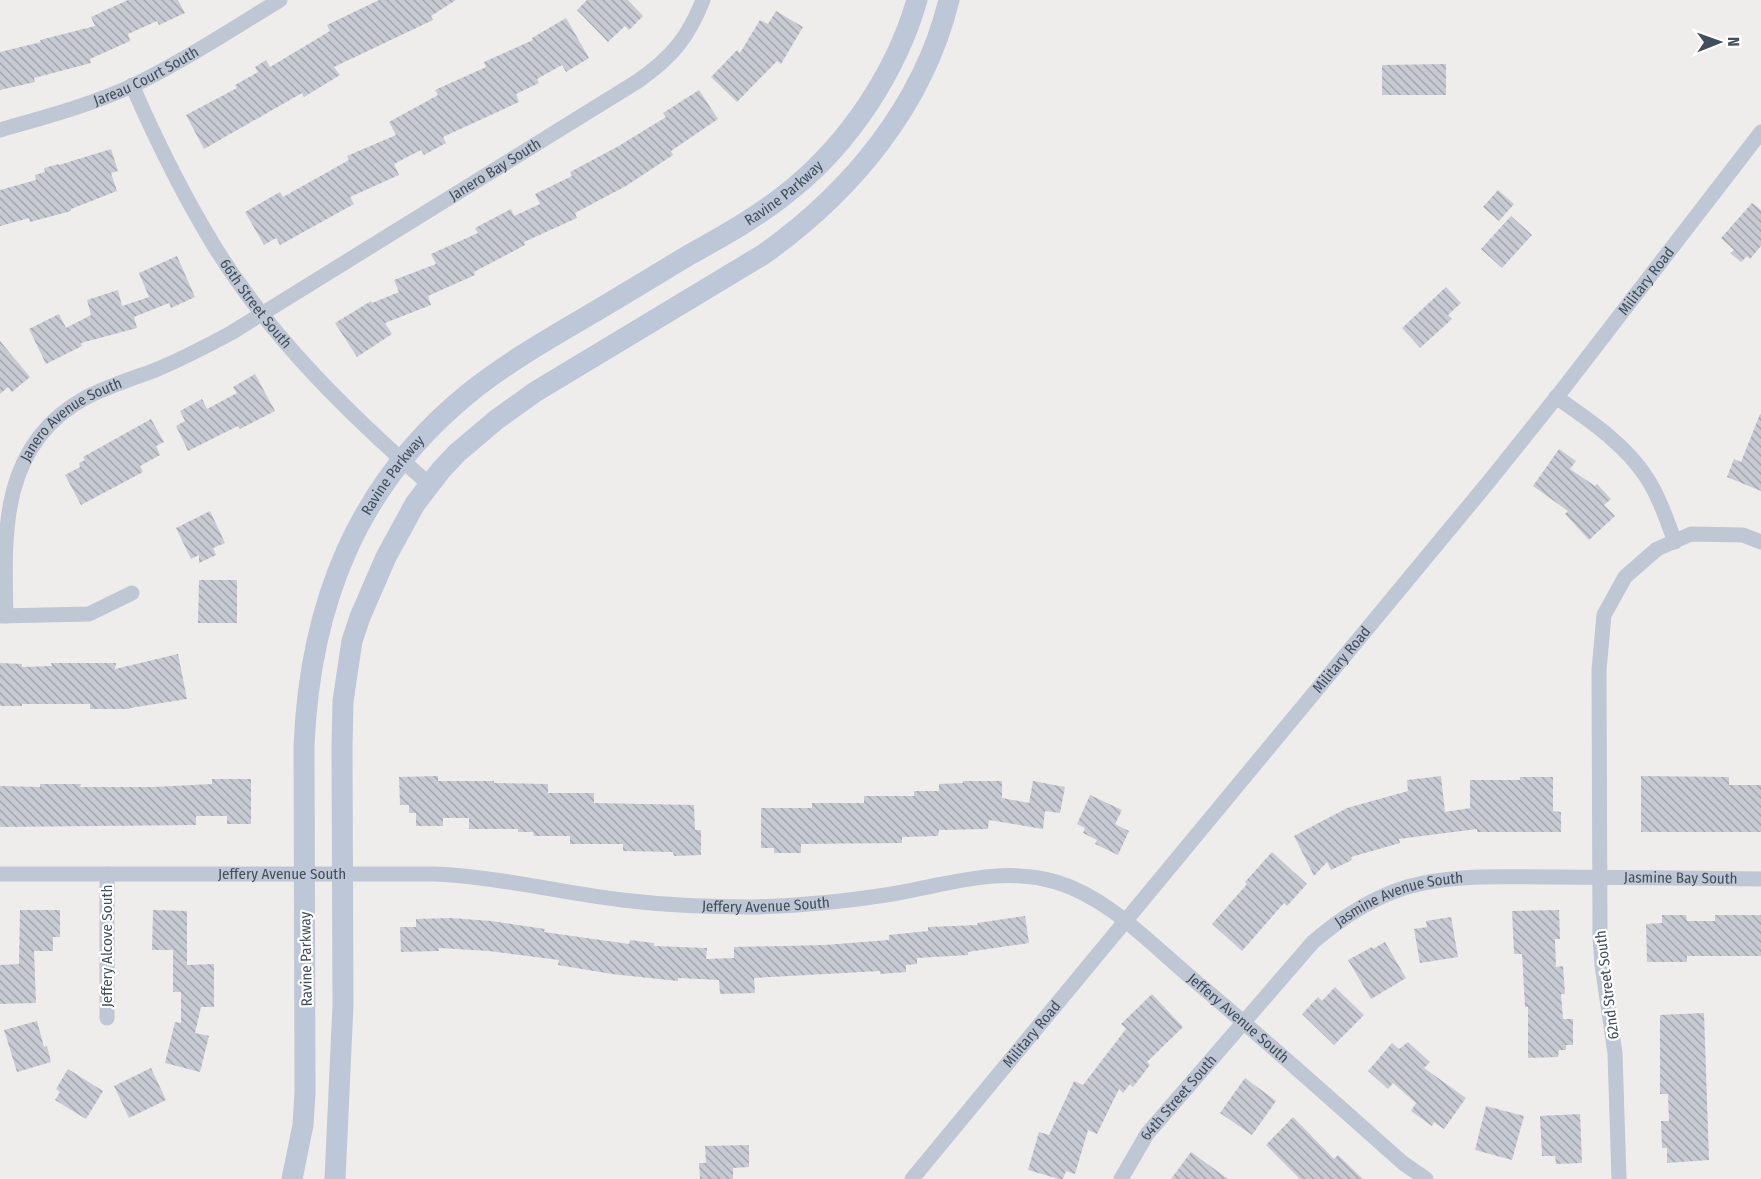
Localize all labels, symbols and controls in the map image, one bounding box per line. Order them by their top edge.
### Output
north arrow [1689,12,1749,72]
text: N [1724,37,1743,47]
street label: Jareau Court South [91,43,202,110]
street label: Janero Bay South [446,134,544,205]
street label: Ravine Parkway [741,157,827,229]
street label: Military Road [1614,243,1678,319]
street label: 66th Street South [216,256,295,352]
street label: Janero Avenue South [16,374,124,464]
street label: Ravine Parkway [358,431,428,518]
street label: Military Road [1309,623,1374,697]
street label: Jeffery Avenue South [218,865,346,883]
street label: Jasmine Bay South [1624,868,1738,888]
street label: Jasmine Avenue South [1331,869,1464,931]
street label: Jeffery Alcove South [98,885,116,1007]
street label: Jeffery Avenue South [701,893,831,916]
street label: Ravine Parkway [296,911,316,1006]
street label: 62nd Street South [1591,929,1623,1041]
street label: Jeffery Avenue South [1184,969,1293,1067]
street label: Military Road [999,997,1065,1071]
street label: 64th Street South [1136,1051,1220,1143]

